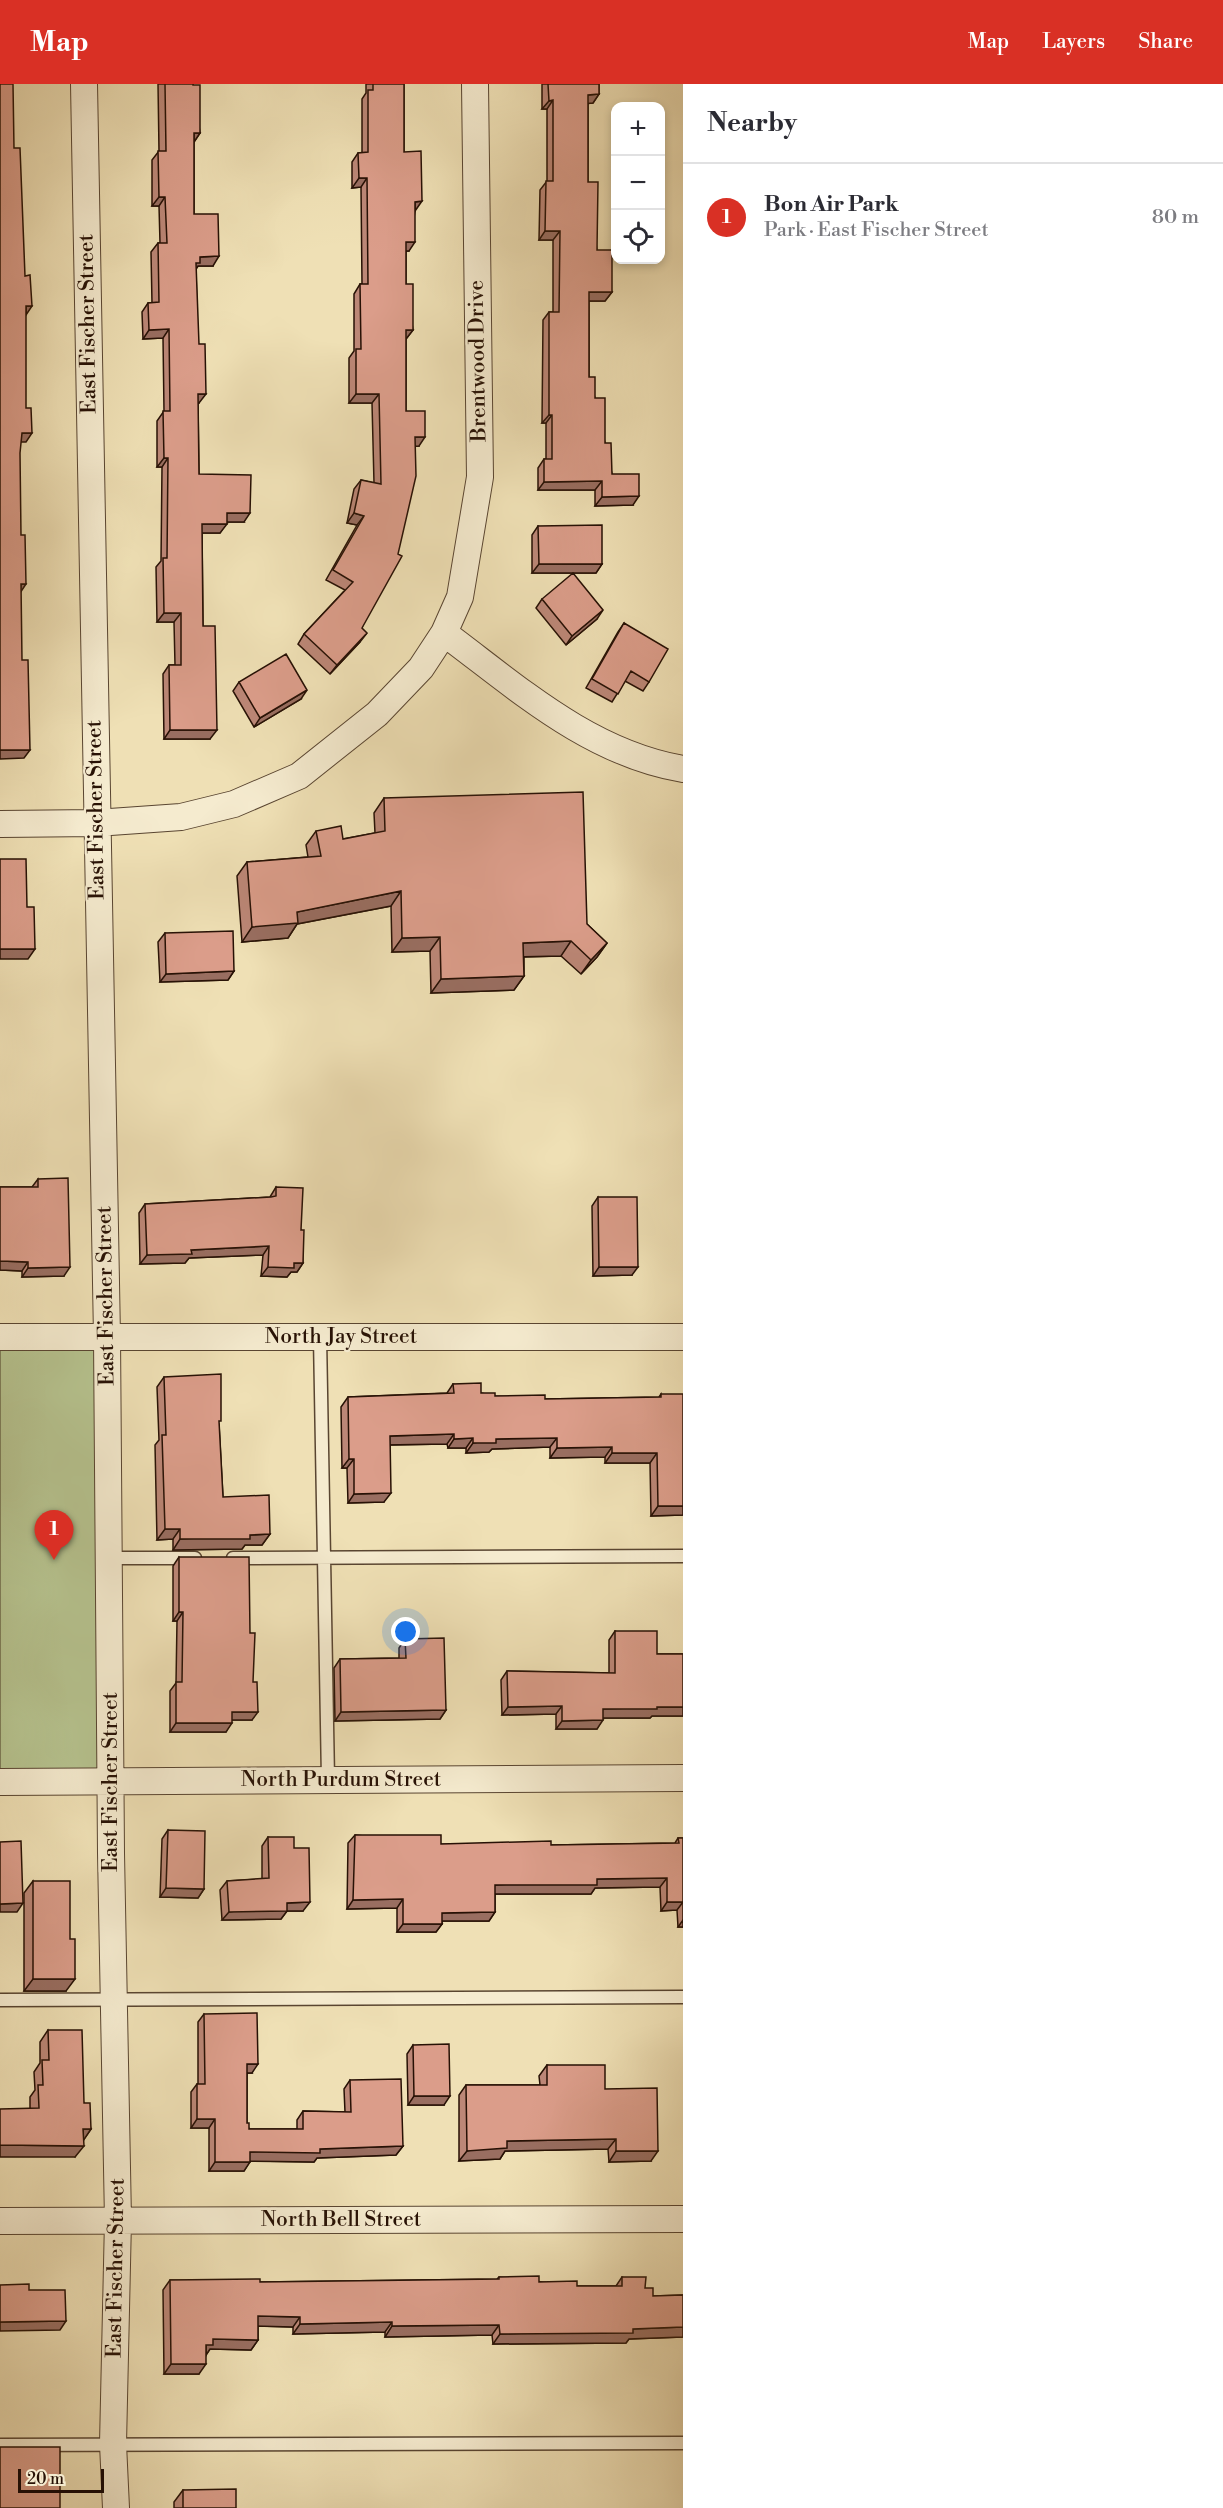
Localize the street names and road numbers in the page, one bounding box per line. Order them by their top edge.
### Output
street label: East Fischer Street [73,233,103,414]
street label: Brentwood Drive [464,280,492,443]
street label: East Fischer Street [81,719,111,900]
street label: East Fischer Street [91,1205,121,1386]
street label: North Jay Street [265,1324,418,1350]
street label: East Fischer Street [98,1691,124,1872]
street label: North Purdum Street [241,1767,442,1793]
street label: East Fischer Street [101,2177,131,2358]
street label: North Bell Street [261,2207,422,2233]

